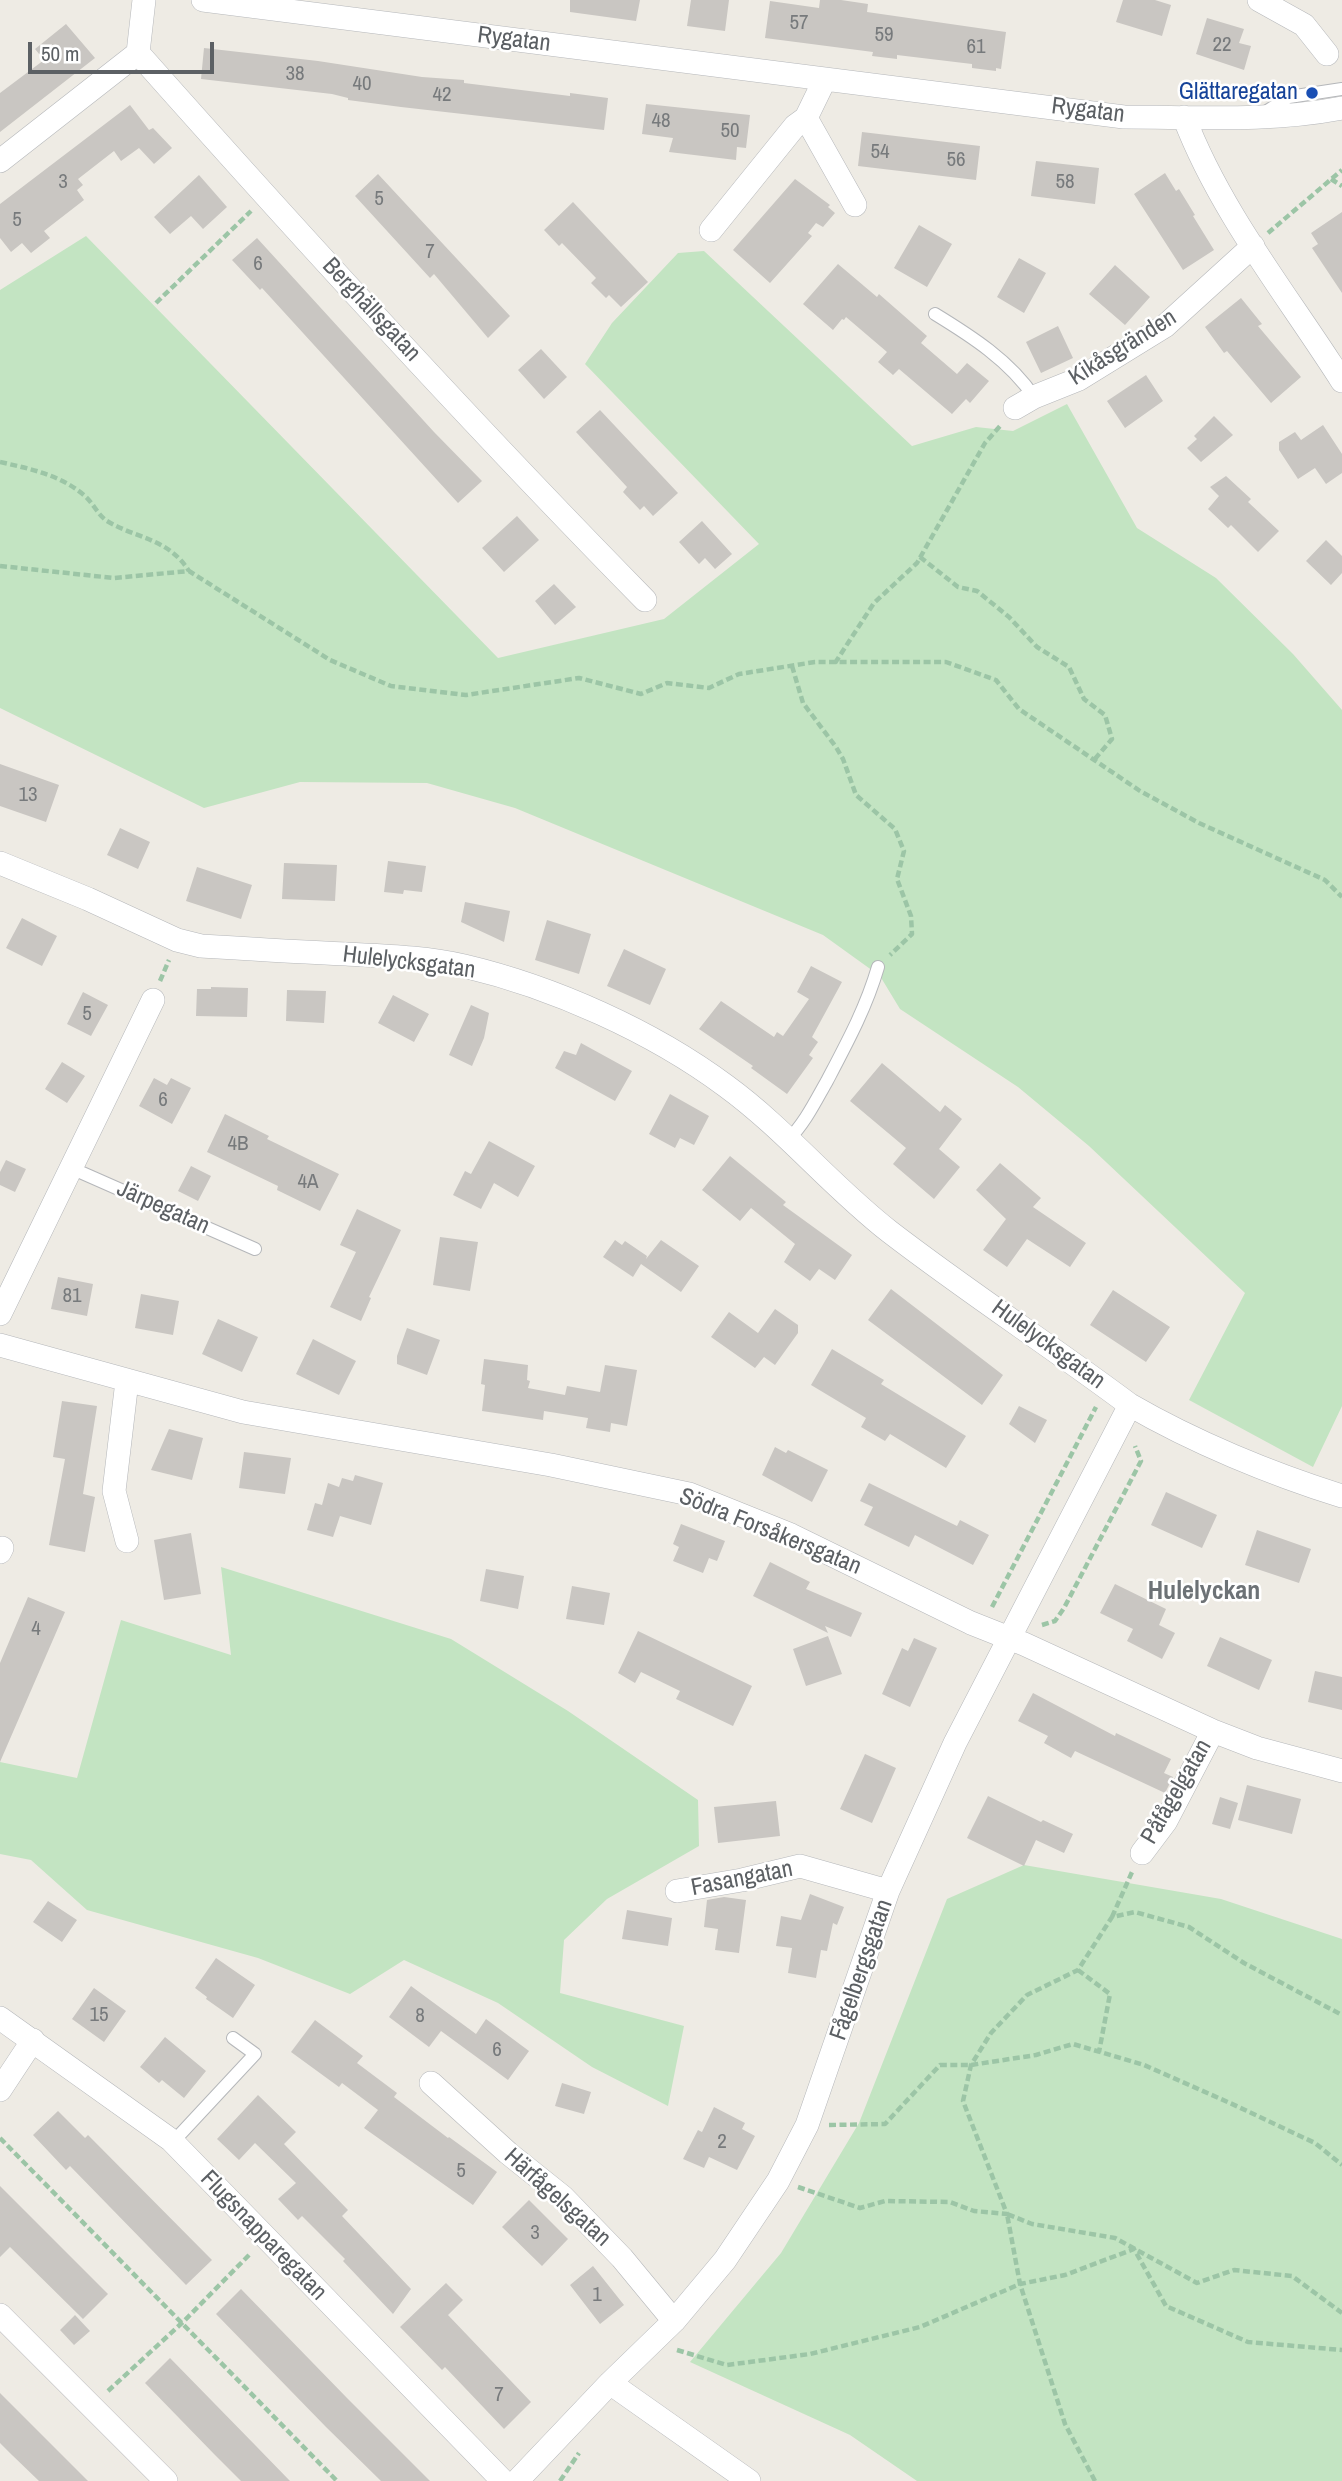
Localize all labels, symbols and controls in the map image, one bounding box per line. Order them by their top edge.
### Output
house number: 57 [789,10,809,36]
street label: Rygatan [476,21,552,59]
house number: 59 [874,22,894,48]
scale bar [32,28,217,72]
house number: 22 [1212,32,1232,58]
house number: 61 [966,34,986,60]
text: 50 m [41,39,79,68]
house number: 38 [285,61,305,87]
house number: 40 [352,71,372,97]
place label: Glättaregatan [1179,79,1298,107]
house number: 42 [432,82,452,108]
marker: Glättaregatan [1304,85,1320,101]
street label: Rygatan [1050,92,1126,130]
house number: 48 [651,108,671,134]
house number: 50 [720,118,740,144]
house number: 54 [870,139,890,165]
house number: 56 [946,147,966,173]
house number: 3 [58,169,68,195]
house number: 58 [1055,169,1075,195]
house number: 5 [374,186,384,212]
house number: 5 [12,207,22,233]
house number: 7 [425,239,435,265]
house number: 6 [253,251,263,277]
street label: Berghällsgatan [316,252,426,368]
street label: Kikåsgränden [1064,304,1182,392]
house number: 13 [18,782,38,808]
street label: Hulelycksgatan [341,941,477,985]
house number: 5 [82,1001,92,1027]
house number: 6 [158,1087,168,1113]
house number: 4B [227,1131,249,1157]
house number: 4A [297,1169,319,1195]
street label: Järpegatan [112,1175,214,1241]
house number: 81 [62,1283,82,1309]
street label: Hulelycksgatan [986,1294,1110,1396]
street label: Södra Forsåkersgatan [675,1482,865,1582]
district label: Hulelyckan [1148,1576,1260,1608]
house number: 4 [31,1616,41,1642]
street label: Påfågelgatan [1136,1735,1218,1849]
street label: Fasangatan [689,1855,795,1903]
street label: Fågelbergsgatan [824,1896,900,2044]
house number: 15 [89,2002,109,2028]
house number: 8 [415,2003,425,2029]
house number: 6 [492,2037,502,2063]
house number: 2 [717,2129,727,2155]
street label: Härfågelsgatan [498,2143,616,2253]
house number: 5 [456,2158,466,2184]
street label: Flugsnapparegatan [194,2165,332,2307]
house number: 3 [530,2220,540,2246]
house number: 1 [592,2282,602,2308]
house number: 7 [494,2382,504,2408]

